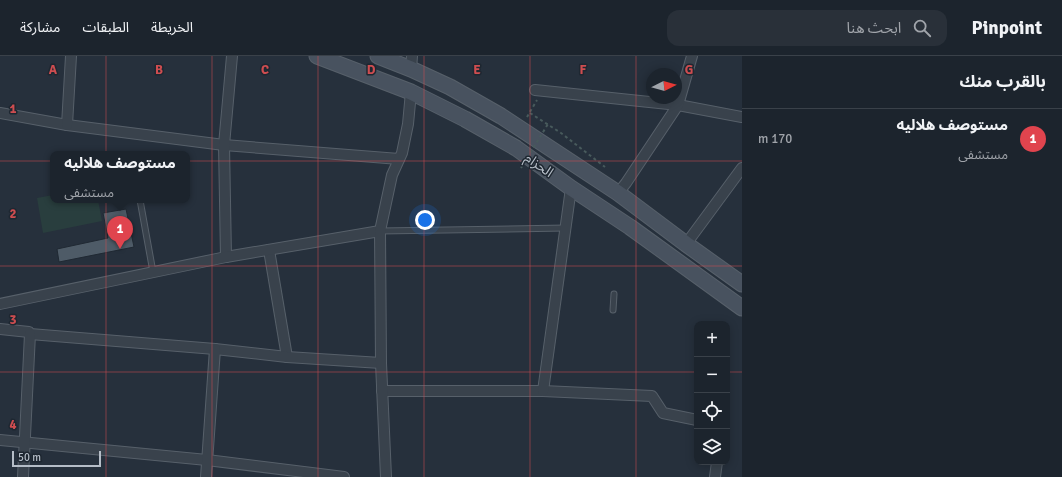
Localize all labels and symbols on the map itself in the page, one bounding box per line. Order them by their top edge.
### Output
text: A [49,62,58,78]
text: B [155,62,163,78]
text: C [261,62,269,78]
text: D [367,62,376,78]
text: E [473,62,481,78]
text: F [580,62,587,78]
text: G [685,62,693,78]
north arrow [646,68,682,104]
text: 1 [9,101,17,117]
street label: الحزام [520,149,557,183]
text: 2 [9,206,17,222]
your location [415,210,435,230]
pin: 1 [107,216,133,249]
text: 3 [9,312,17,328]
text: 4 [9,417,17,433]
scale bar [12,449,101,468]

